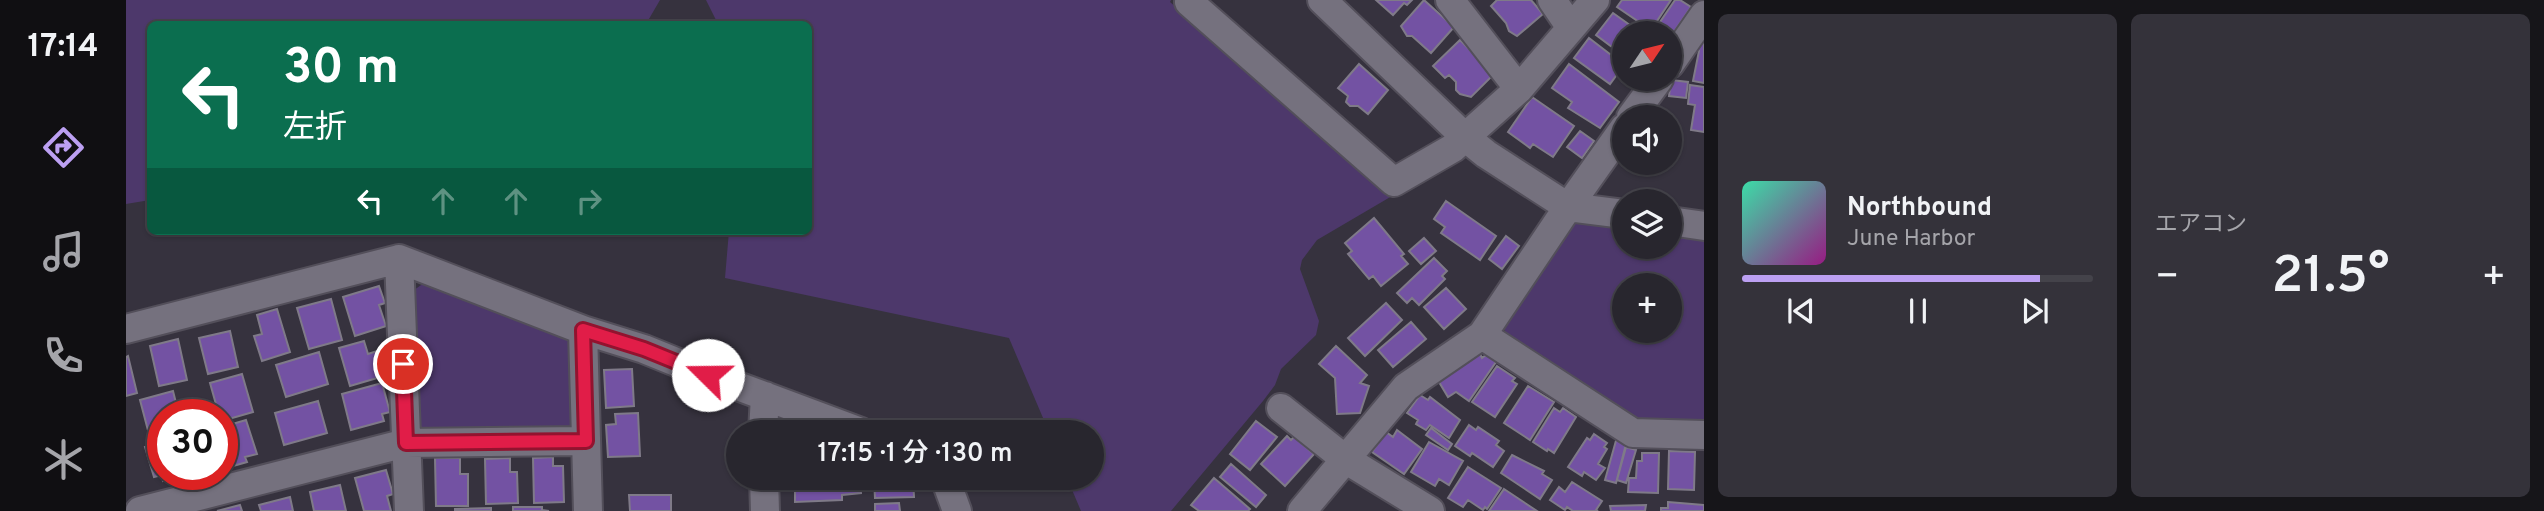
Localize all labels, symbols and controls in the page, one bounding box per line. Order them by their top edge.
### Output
north arrow [1612,21,1682,91]
map controls [1612,21,1682,343]
text: 17:14 [27,28,99,68]
text: 30 m [283,39,399,101]
icon: left [168,49,259,140]
button: sound [1612,105,1682,175]
text: 左折 [283,109,347,149]
icon: directions [39,123,88,172]
icon: left [351,182,389,220]
icon: ahead [424,182,462,220]
icon: ahead [497,182,535,220]
icon: right [570,182,608,220]
button: layers [1612,189,1682,259]
text: Northbound [1847,192,1992,225]
text: エアコン [2155,211,2247,240]
text: June Harbor [1847,225,1975,254]
icon: music [39,227,88,276]
text: 21.5° [2272,245,2389,311]
text: − [2155,254,2180,303]
text: + [2481,254,2506,303]
button: + [1612,273,1682,343]
icon: previous [1782,292,1820,330]
icon: pause [1899,292,1937,330]
icon: next [2016,292,2054,330]
icon: phone [39,331,88,380]
pin [373,334,433,394]
position arrow [671,338,745,412]
icon: arrive [384,345,422,383]
speed limit sign: 30 [147,399,238,490]
icon: climate [39,435,88,484]
text: 17:15 · 1 分 · 130 m [817,438,1013,471]

